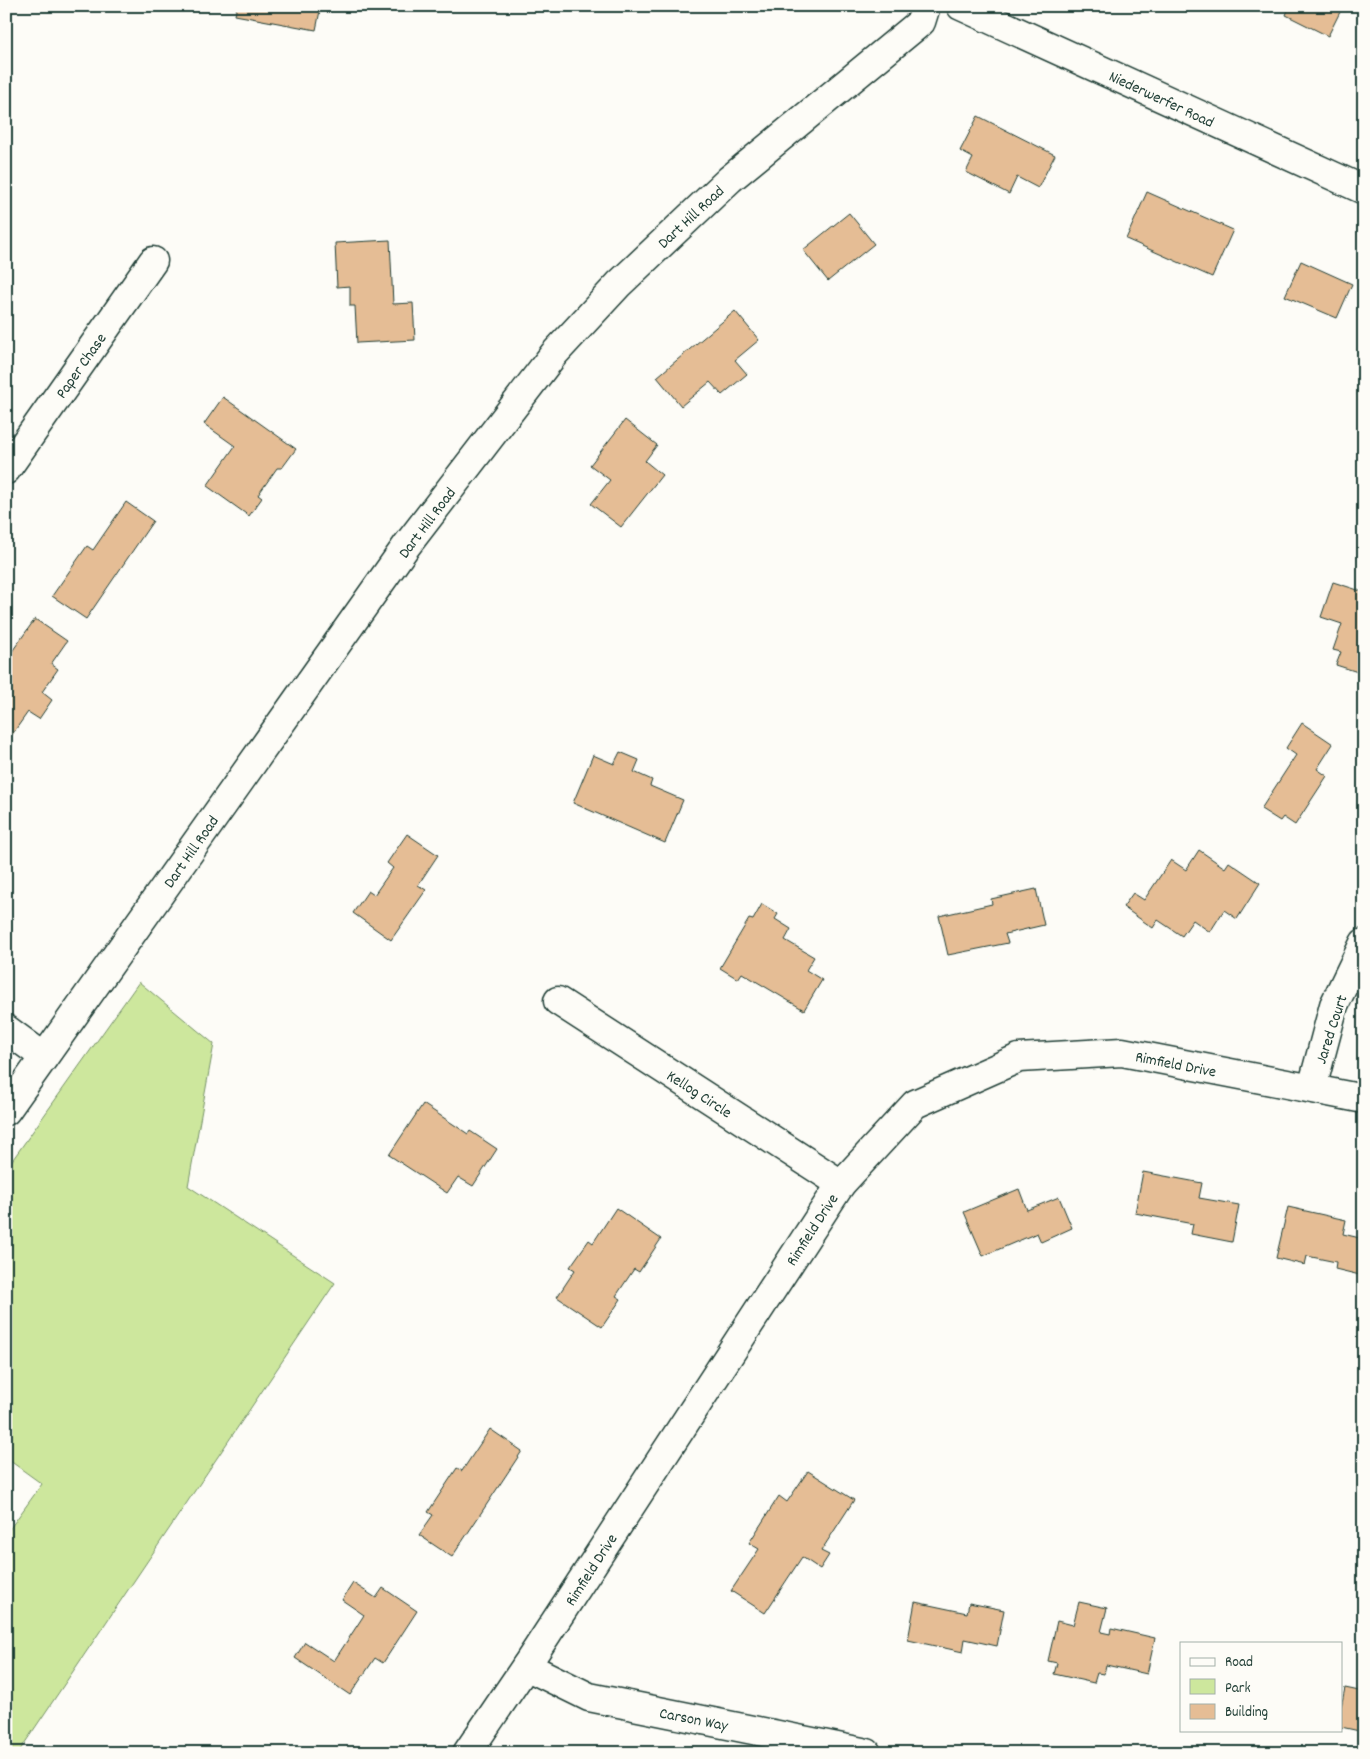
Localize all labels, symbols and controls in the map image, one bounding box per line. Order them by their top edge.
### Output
street label: Niederwerfer Road [1105,66,1217,135]
street label: Dart Hill Road [653,181,730,255]
street label: Paper Chase [51,329,113,404]
street label: Dart Hill Road [394,483,462,564]
street label: Dart Hill Road [159,812,225,893]
street label: Jared Court [1310,992,1354,1067]
street label: Rimfield Drive [1133,1046,1218,1085]
street label: Kellog Circle [661,1065,736,1125]
street label: Rimfield Drive [781,1190,845,1271]
street label: Rimfield Drive [560,1530,624,1611]
legend [1180,1642,1342,1732]
text: Road [1225,1652,1253,1674]
text: Park [1225,1678,1251,1700]
text: Building [1225,1702,1268,1724]
street label: Carson Way [657,1703,730,1738]

